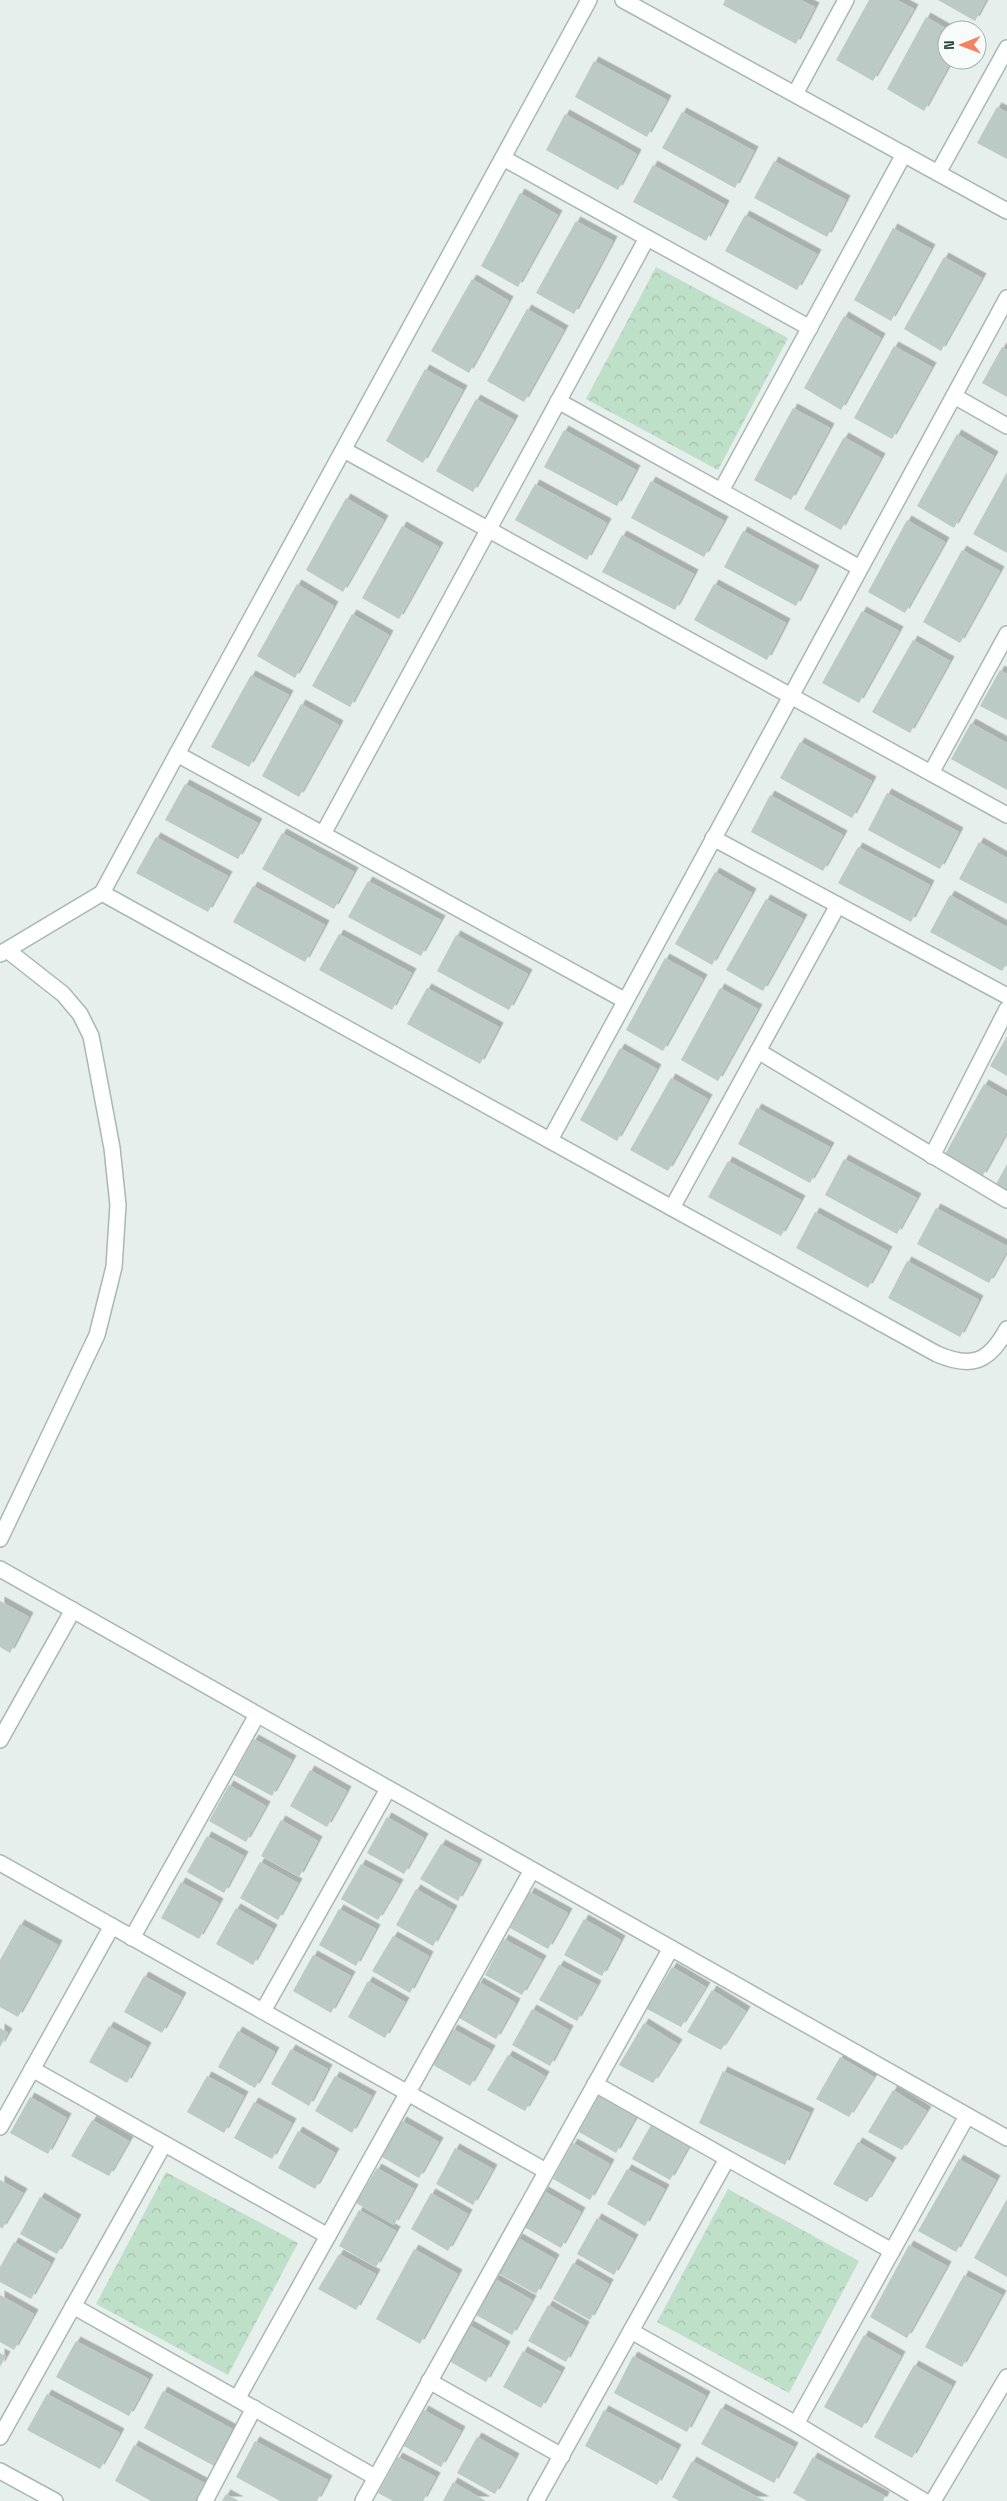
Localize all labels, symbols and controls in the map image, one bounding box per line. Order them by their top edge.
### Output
north arrow [937,20,987,70]
text: N [940,40,958,50]

